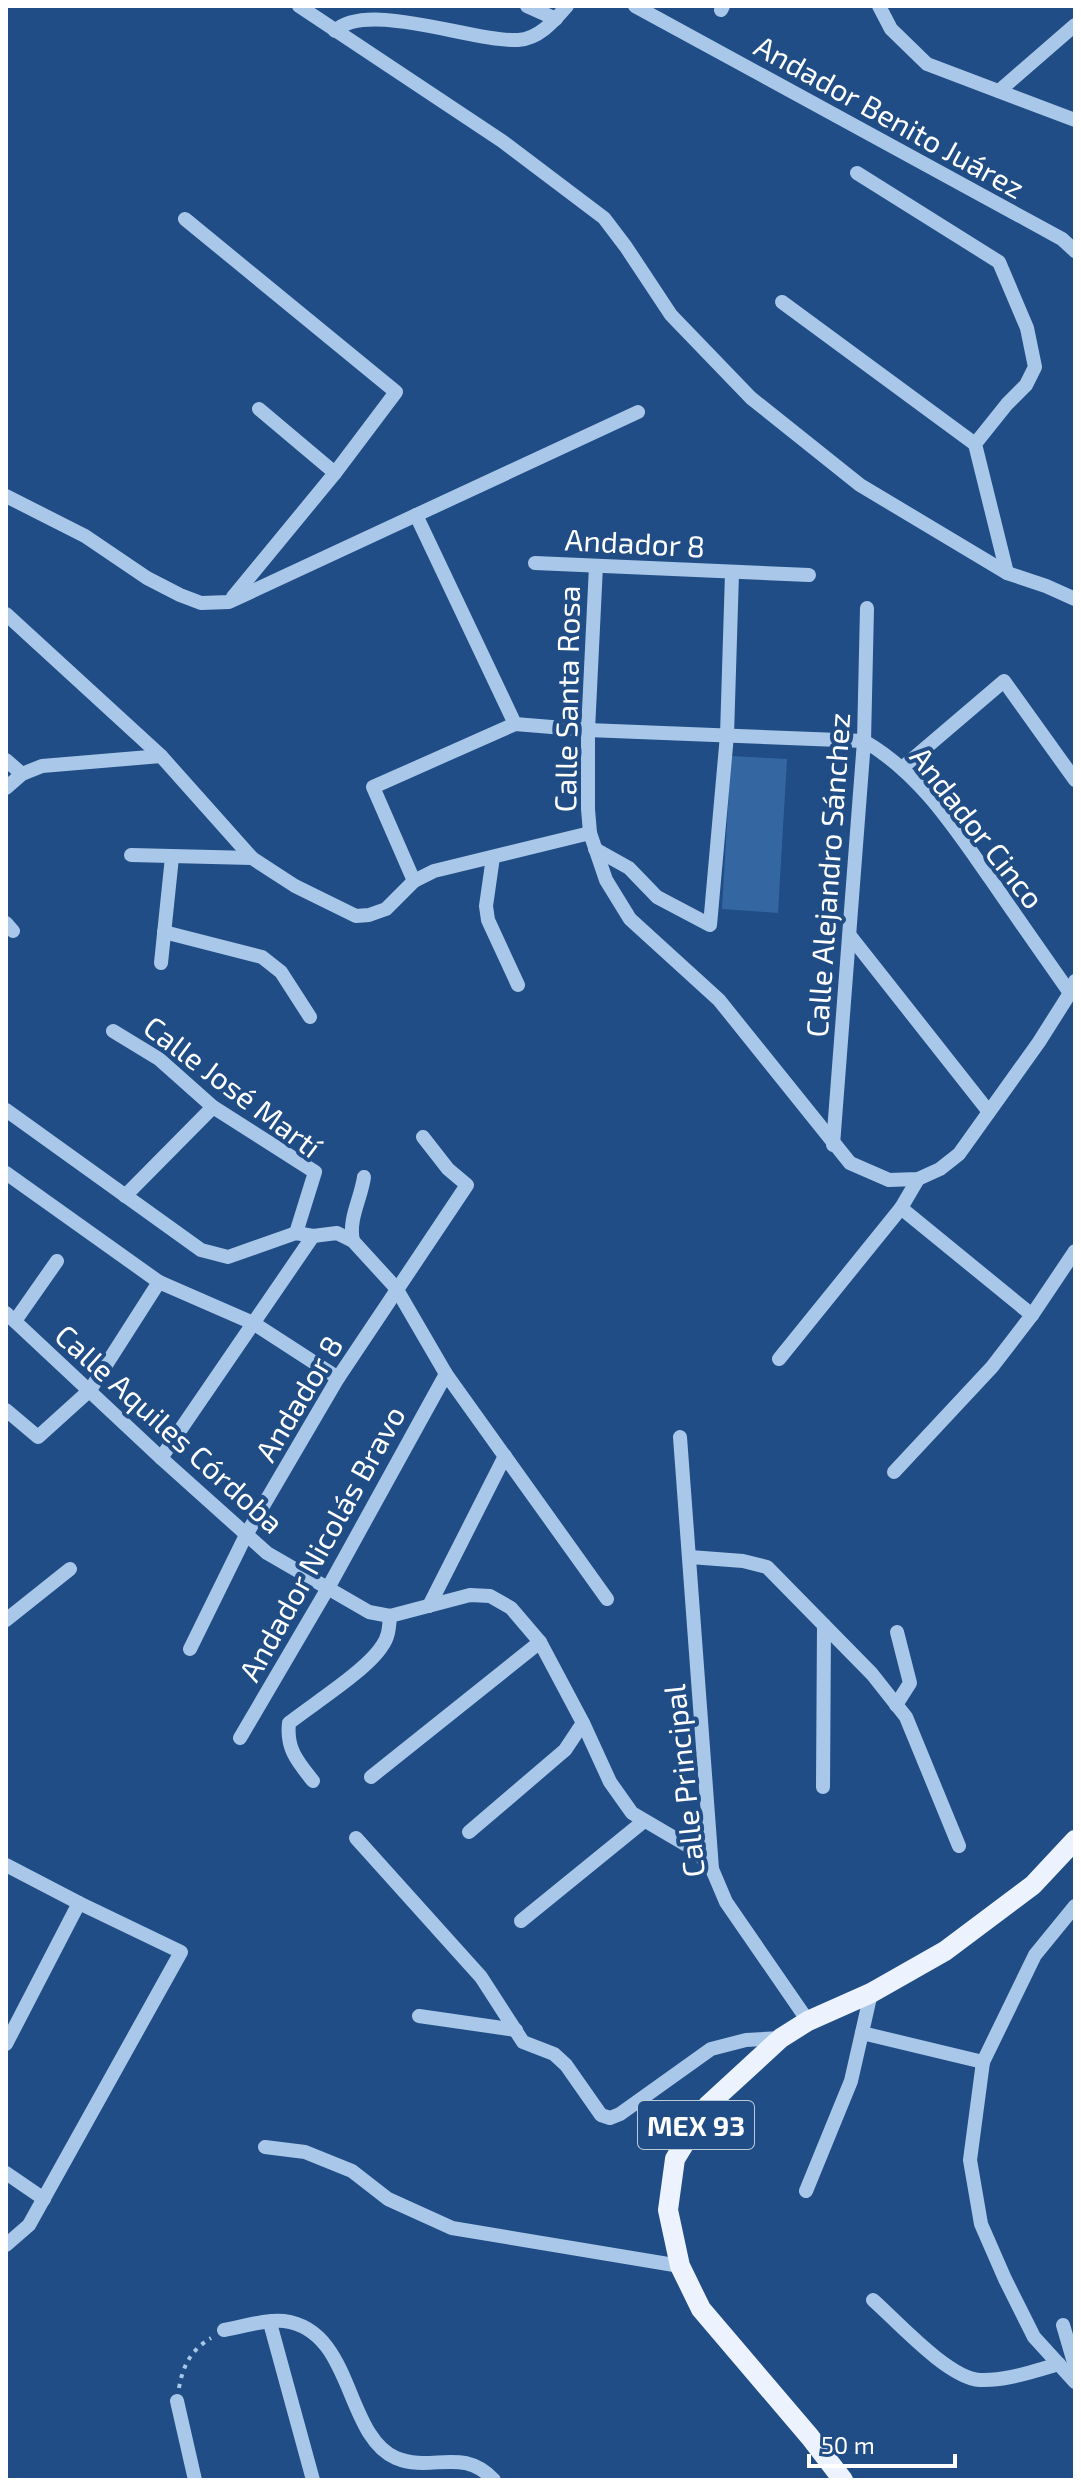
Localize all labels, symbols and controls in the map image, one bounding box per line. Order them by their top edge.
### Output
street label: Andador Benito Juárez [749,27,1031,205]
street label: Andador 8 [564,520,706,564]
street label: Calle Santa Rosa [546,585,586,813]
street label: Calle Alejandro Sánchez [798,711,856,1039]
street label: Andador Cinco [904,739,1052,915]
street label: Calle José Martí [137,1008,330,1165]
street label: Calle Aquiles Córdoba [49,1316,291,1540]
street label: Andador 8 [246,1329,350,1467]
street label: Andador Nicolás Bravo [230,1399,412,1687]
street label: Calle Principal [655,1683,711,1879]
road number: MEX 93 [638,2101,754,2149]
scale bar [809,2418,955,2468]
text: 50 m [821,2430,875,2459]

